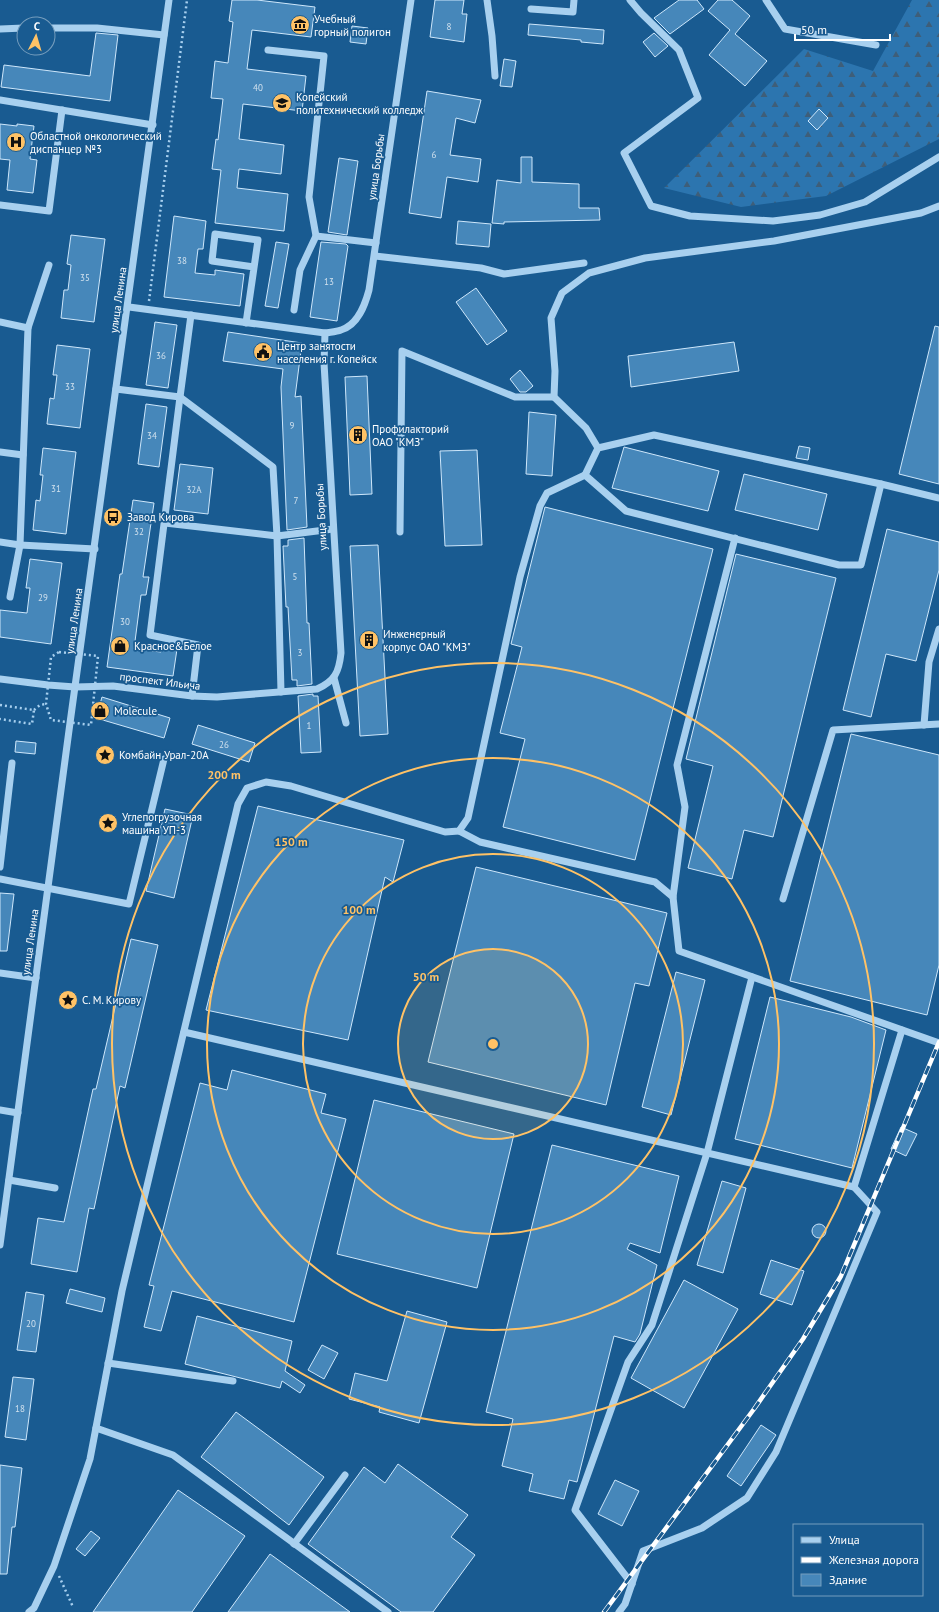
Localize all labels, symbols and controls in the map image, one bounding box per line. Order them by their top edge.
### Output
place label: Учебный горный полигон [314,12,391,39]
museum icon: Учебный горный полигон [289,14,311,36]
north arrow [16,16,56,56]
scale bar [795,16,890,42]
text: С [33,19,41,33]
house number: 8 [447,21,452,32]
text: 50 m [801,22,827,37]
house number: 40 [253,82,263,93]
place label: Копейский политехнический колледж [296,90,424,117]
school or university icon: Копейский политехнический колледж [271,92,293,114]
place label: Областной онкологический диспанцер №3 [30,129,162,156]
hospital icon: Областной онкологический диспанцер №3 [5,131,27,153]
street label: улица Борьбы [364,133,388,201]
house number: 6 [432,149,437,160]
house number: 38 [177,255,187,266]
street label: улица Ленина [106,266,130,334]
house number: 35 [80,272,90,283]
house number: 13 [324,276,334,287]
place label: Центр занятости населения г. Копейск [277,339,378,366]
public building icon: Центр занятости населения г. Копейск [252,341,274,363]
house number: 36 [156,350,166,361]
house number: 33 [65,381,75,392]
house number: 9 [290,420,295,431]
place label: Профилакторий ОАО "КМЗ" [372,422,449,449]
building icon: Профилакторий ОАО "КМЗ" [347,424,369,446]
house number: 34 [147,430,157,441]
house number: 31 [51,483,61,494]
street label: улица Борьбы [312,483,330,551]
house number: 32А [186,484,202,495]
house number: 7 [294,495,299,506]
bus stop icon: Завод Кирова [102,506,124,528]
place label: Завод Кирова [127,510,194,524]
house number: 32 [134,526,144,537]
house number: 5 [293,571,298,582]
street label: улица Ленина [62,587,86,655]
house number: 29 [38,592,48,603]
house number: 30 [120,616,130,627]
place label: Инженерный корпус ОАО "КМЗ" [383,627,471,654]
building icon: Инженерный корпус ОАО "КМЗ" [358,629,380,651]
shop icon: Красное&Белое [109,635,131,657]
place label: Красное&Белое [134,639,212,653]
house number: 3 [298,647,303,658]
street label: проспект Ильича [119,669,201,693]
shop icon: Molecule [89,700,111,722]
place label: Molecule [114,704,157,718]
house number: 1 [307,720,312,731]
house number: 26 [219,739,229,750]
place icon: Комбайн Урал-20А [94,744,116,766]
place label: Комбайн Урал-20А [119,748,209,762]
text: 200 m [207,767,241,782]
place label: Углепогрузочная машина УП-3 [122,810,202,837]
place icon: Углепогрузочная машина УП-3 [97,812,119,834]
text: 150 m [274,834,308,849]
text: 100 m [342,902,376,917]
street label: улица Ленина [18,908,42,976]
text: 50 m [413,969,439,984]
place icon: С. М. Кирову [57,989,79,1011]
place label: С. М. Кирову [82,993,142,1007]
centre of rings [486,1037,500,1051]
house number: 20 [26,1318,36,1329]
house number: 18 [15,1403,25,1414]
legend [793,1524,923,1596]
text: Улица [829,1532,860,1547]
text: Железная дорога [828,1552,919,1567]
text: Здание [829,1572,867,1587]

